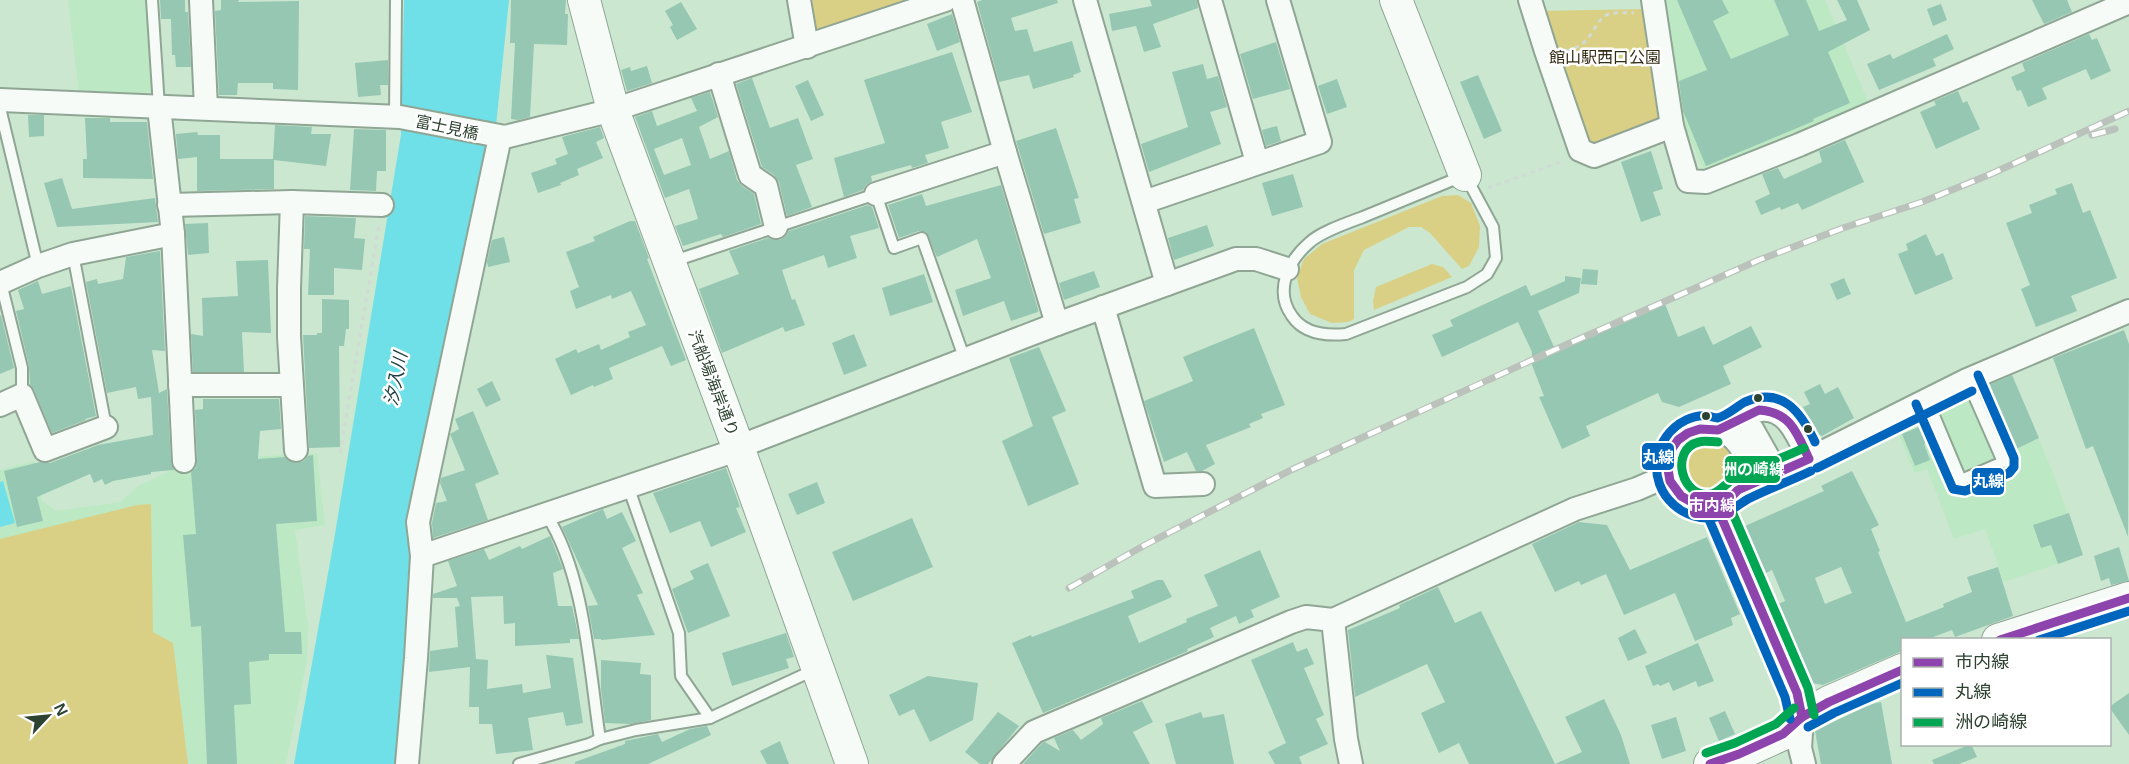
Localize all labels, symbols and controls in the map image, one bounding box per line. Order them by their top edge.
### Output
park label: 館山駅西口公園 [1549,49,1661,66]
street label: 富士見橋 [414,113,480,142]
street label: 汽船場海岸通り [686,328,742,439]
water label: 汐入川 [381,349,411,407]
unlabelled marker [1752,392,1764,404]
unlabelled marker [1700,410,1712,422]
unlabelled marker [1802,423,1814,435]
line badge: 丸線 [1641,442,1675,471]
text: 丸線 [1642,449,1674,466]
line badge: 洲の崎線 [1724,455,1781,484]
text: 洲の崎線 [1721,461,1785,478]
line badge: 丸線 [1971,467,2005,496]
text: 丸線 [1972,473,2004,490]
line badge: 市内線 [1689,491,1735,519]
text: 市内線 [1688,497,1736,514]
legend [1901,638,2111,746]
text: 市内線 [1955,652,2009,672]
text: 丸線 [1955,682,1991,702]
north arrow [18,686,78,746]
text: N [51,701,71,719]
text: 洲の崎線 [1955,712,2027,732]

